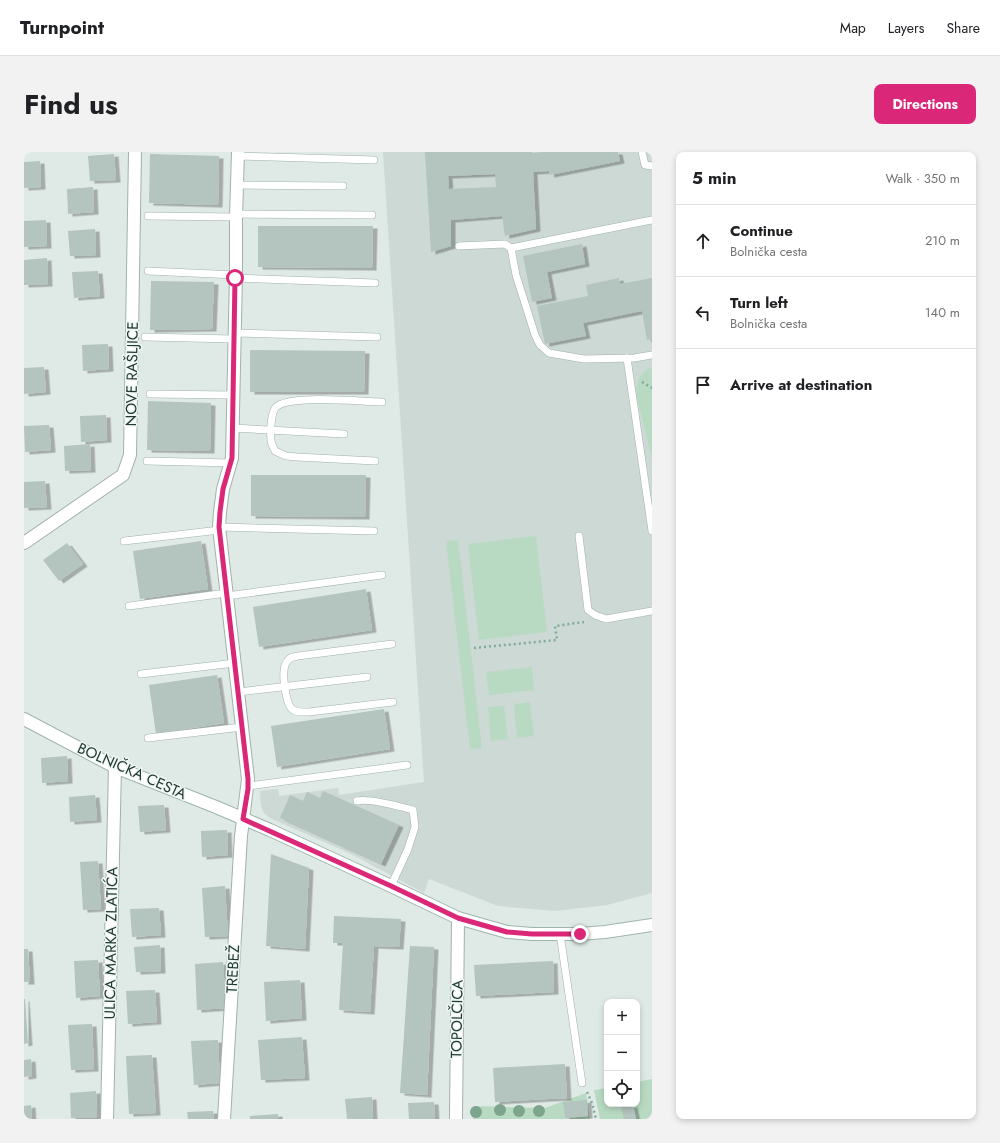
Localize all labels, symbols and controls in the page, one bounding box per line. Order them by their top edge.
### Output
text: Turnpoint [20,14,104,41]
text: Map [840,18,866,38]
text: Layers [888,18,924,38]
text: Share [946,18,980,38]
text: Find us [24,84,118,125]
button: Directions [874,84,976,124]
text: 5 min [692,166,736,190]
text: Walk · 350 m [885,169,960,188]
text: Continue [730,220,793,242]
icon: ahead [692,230,714,252]
text: 210 m [925,231,960,250]
text: Bolnička cesta [730,242,807,261]
route start [226,269,244,287]
text: Turn left [730,292,788,314]
icon: left [692,302,714,324]
text: 140 m [925,303,960,322]
text: Bolnička cesta [730,314,807,333]
street label: NOVE RAŠLJICE [120,321,144,427]
icon: arrive [692,374,714,396]
text: Arrive at destination [730,374,872,396]
street label: BOLNIČKA CESTA [74,737,190,805]
street label: ULICA MARKA ZLATIĆA [99,866,123,1020]
route end [571,925,589,943]
street label: TREBEŽ [221,944,245,994]
street label: TOPOLČICA [445,980,469,1058]
map controls [604,999,640,1107]
button: + [604,999,640,1035]
button: − [604,1035,640,1071]
button: locate [604,1071,640,1107]

